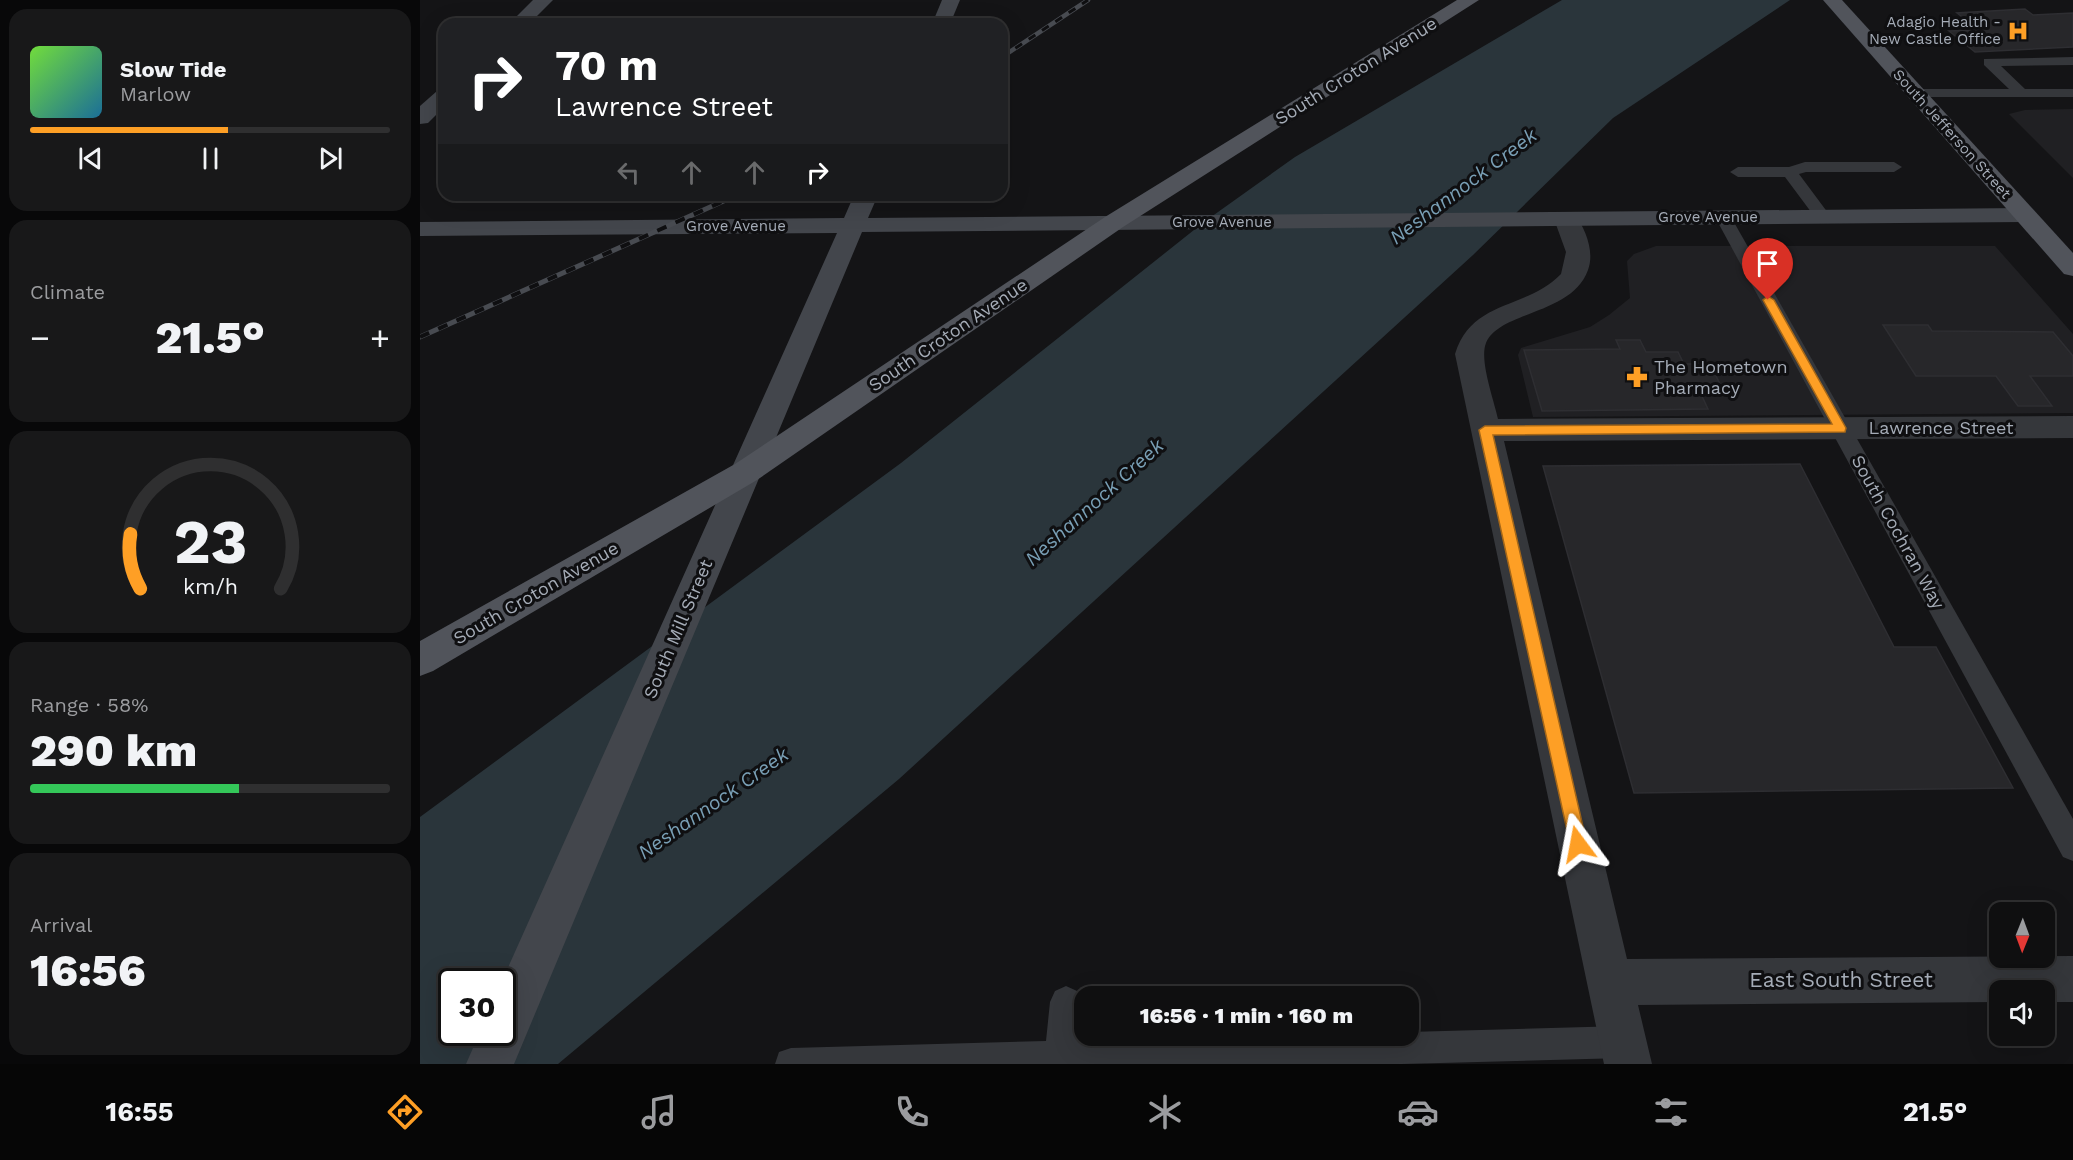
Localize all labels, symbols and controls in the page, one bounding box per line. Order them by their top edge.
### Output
street label: South Croton Avenue [1271,12,1441,129]
place label: Adagio Health - New Castle Office [1869,13,2001,48]
hospital icon: Adagio Health - New Castle Office [2006,19,2030,43]
text: 70 m [555,41,658,90]
icon: right [456,42,534,120]
text: Slow Tide [120,57,227,82]
street label: South Jefferson Street [1889,66,2015,203]
text: Marlow [120,82,191,106]
text: Lawrence Street [555,91,773,123]
water label: Neshannock Creek [1385,122,1542,249]
icon: previous [74,142,107,175]
icon: pause [194,142,227,175]
icon: next [314,142,347,175]
icon: left [612,156,645,189]
icon: ahead [675,156,708,189]
icon: ahead [738,156,771,189]
icon: right [801,156,834,189]
street label: Grove Avenue [1658,208,1758,226]
street label: Grove Avenue [1172,213,1272,231]
street label: Grove Avenue [686,217,786,235]
pin [1742,238,1793,300]
icon: arrive [1751,247,1784,280]
street label: South Croton Avenue [864,274,1031,396]
text: Climate [30,280,105,304]
text: 21.5° [155,311,265,364]
text: − [30,318,50,357]
text: + [370,318,390,357]
place label: The Hometown Pharmacy [1654,356,1788,398]
pharmacy icon: The Hometown Pharmacy [1625,365,1649,389]
street label: Lawrence Street [1868,417,2014,438]
water label: Neshannock Creek [1020,433,1169,571]
street label: South Cochran Way [1847,451,1950,613]
text: 23 [173,505,247,578]
street label: South Croton Avenue [450,537,622,648]
street label: South Mill Street [639,556,717,702]
text: km/h [182,574,238,599]
text: Range · 58% [30,693,148,717]
text: 290 km [30,724,197,777]
water label: Neshannock Creek [633,741,794,864]
position arrow [1546,812,1610,876]
north arrow [1989,902,2055,968]
map controls [1989,902,2055,1046]
text: Arrival [30,913,92,937]
text: 16:56 [30,944,146,997]
street label: East South Street [1749,967,1933,992]
speed limit sign: 30 [438,968,516,1046]
button: sound [1989,980,2055,1046]
text: 16:56 · 1 min · 160 m [1140,1003,1353,1028]
icon: directions [384,1091,426,1133]
icon: music [638,1091,680,1133]
icon: phone [891,1091,933,1133]
icon: climate [1144,1091,1186,1133]
icon: car [1397,1091,1439,1133]
icon: filters [1650,1091,1692,1133]
text: 16:55 [106,1096,173,1128]
text: 21.5° [1903,1096,1967,1128]

